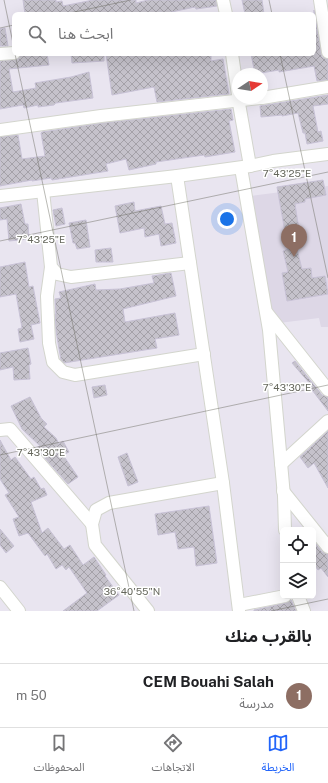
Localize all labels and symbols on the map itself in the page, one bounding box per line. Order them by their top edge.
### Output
north arrow [232,68,268,104]
text: 7°43'25"E [263,167,311,179]
your location [217,209,237,229]
pin: 1 [281,224,307,257]
text: 7°43'25"E [17,233,65,245]
text: 7°43'30"E [263,381,311,393]
text: 7°43'30"E [17,446,65,458]
text: 36°40'55"N [104,585,160,597]

